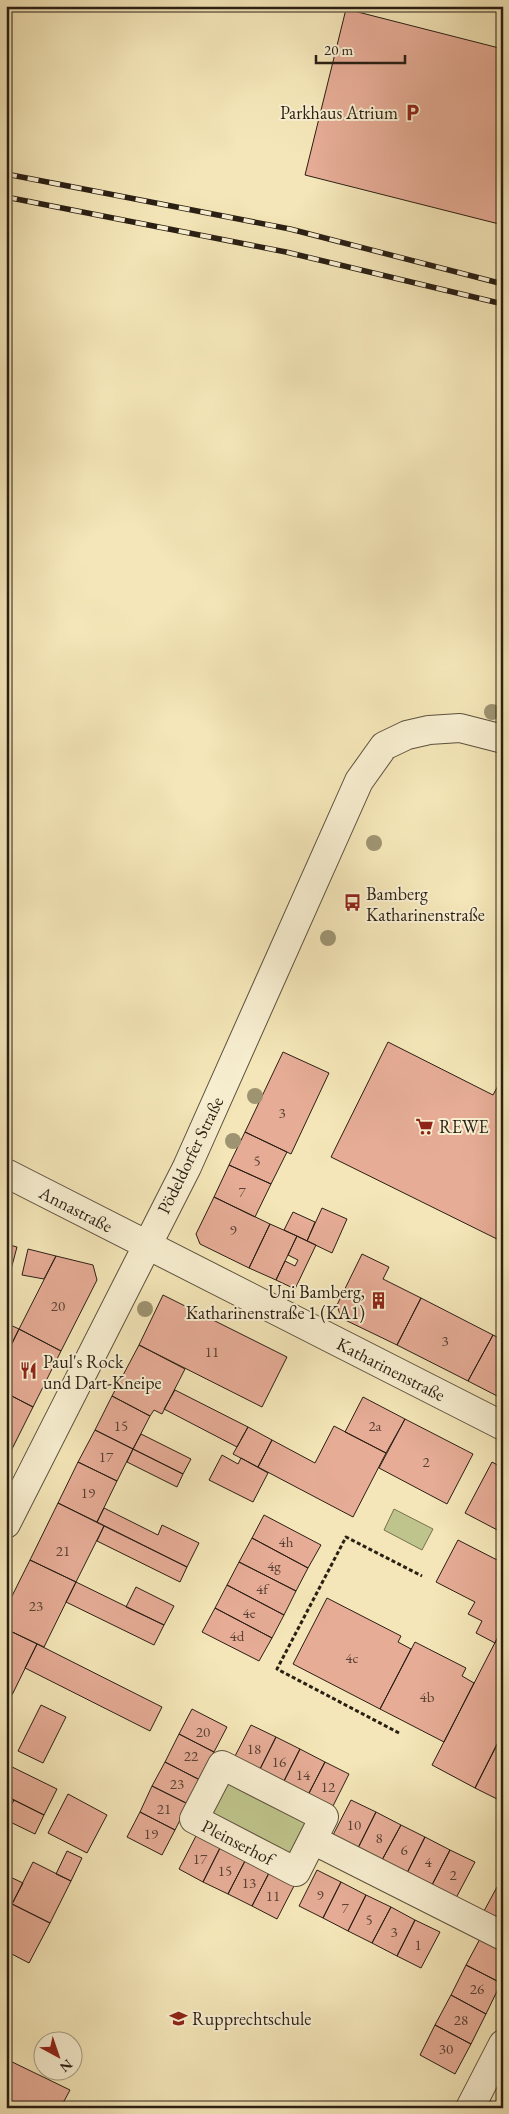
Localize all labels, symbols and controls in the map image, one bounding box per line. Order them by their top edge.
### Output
scale bar [316,32,405,64]
text: 20 m [324,40,353,59]
place label: Parkhaus Atrium [280,101,398,124]
parking icon: Parkhaus Atrium [402,102,422,122]
place label: Bamberg Katharinenstraße [366,882,485,926]
bus stop icon: Bamberg Katharinenstraße [342,893,362,913]
street label: Pödeldorfer Straße [152,1093,228,1217]
house number: 3 [278,1103,286,1122]
place label: REWE [439,1115,489,1138]
supermarket icon: REWE [415,1116,435,1136]
house number: 5 [253,1151,261,1170]
street label: Annastraße [35,1180,117,1237]
house number: 7 [238,1182,246,1201]
house number: 9 [229,1220,237,1239]
place label: Uni Bamberg, Katharinenstraße 1 (KA1) [186,1280,365,1324]
building icon: Uni Bamberg, Katharinenstraße 1 (KA1) [369,1291,389,1311]
house number: 20 [51,1296,65,1315]
house number: 3 [441,1331,449,1350]
street label: Katharinenstraße [333,1332,449,1406]
house number: 11 [205,1342,219,1361]
place label: Paul's Rock und Dart-Kneipe [43,1350,162,1394]
restaurant icon: Paul's Rock und Dart-Kneipe [19,1361,39,1381]
house number: 15 [114,1416,128,1435]
house number: 2a [368,1416,382,1435]
house number: 17 [99,1447,114,1466]
house number: 2 [422,1452,430,1471]
house number: 19 [81,1483,95,1502]
house number: 4h [279,1532,294,1551]
house number: 21 [56,1541,70,1560]
house number: 4g [267,1556,281,1575]
house number: 4f [256,1579,270,1598]
house number: 23 [29,1596,43,1615]
house number: 4e [242,1603,256,1622]
house number: 4d [230,1626,245,1645]
house number: 4c [345,1648,359,1667]
house number: 4b [420,1687,435,1706]
house number: 20 [196,1722,210,1741]
house number: 18 [247,1739,261,1758]
house number: 22 [184,1746,199,1765]
house number: 16 [272,1752,286,1771]
house number: 14 [296,1765,311,1784]
house number: 23 [170,1774,184,1793]
house number: 12 [321,1777,336,1796]
house number: 21 [157,1799,171,1818]
street label: Pleinserhof [198,1814,280,1871]
house number: 10 [347,1815,361,1834]
house number: 19 [144,1824,158,1843]
house number: 8 [375,1828,383,1847]
house number: 6 [400,1840,408,1859]
house number: 17 [193,1849,208,1868]
house number: 4 [424,1852,432,1871]
house number: 15 [218,1861,232,1880]
house number: 2 [449,1865,457,1884]
house number: 13 [242,1873,256,1892]
house number: 9 [316,1885,324,1904]
house number: 11 [266,1886,280,1905]
house number: 7 [341,1898,349,1917]
house number: 5 [365,1910,373,1929]
house number: 3 [390,1922,398,1941]
house number: 1 [414,1935,422,1954]
house number: 26 [470,1979,484,1998]
place label: Rupprechtschule [192,2007,311,2030]
school or university icon: Rupprechtschule [168,2008,188,2028]
house number: 28 [454,2010,468,2029]
north arrow [32,2032,82,2082]
house number: 30 [439,2039,453,2058]
text: N [56,2055,76,2077]

